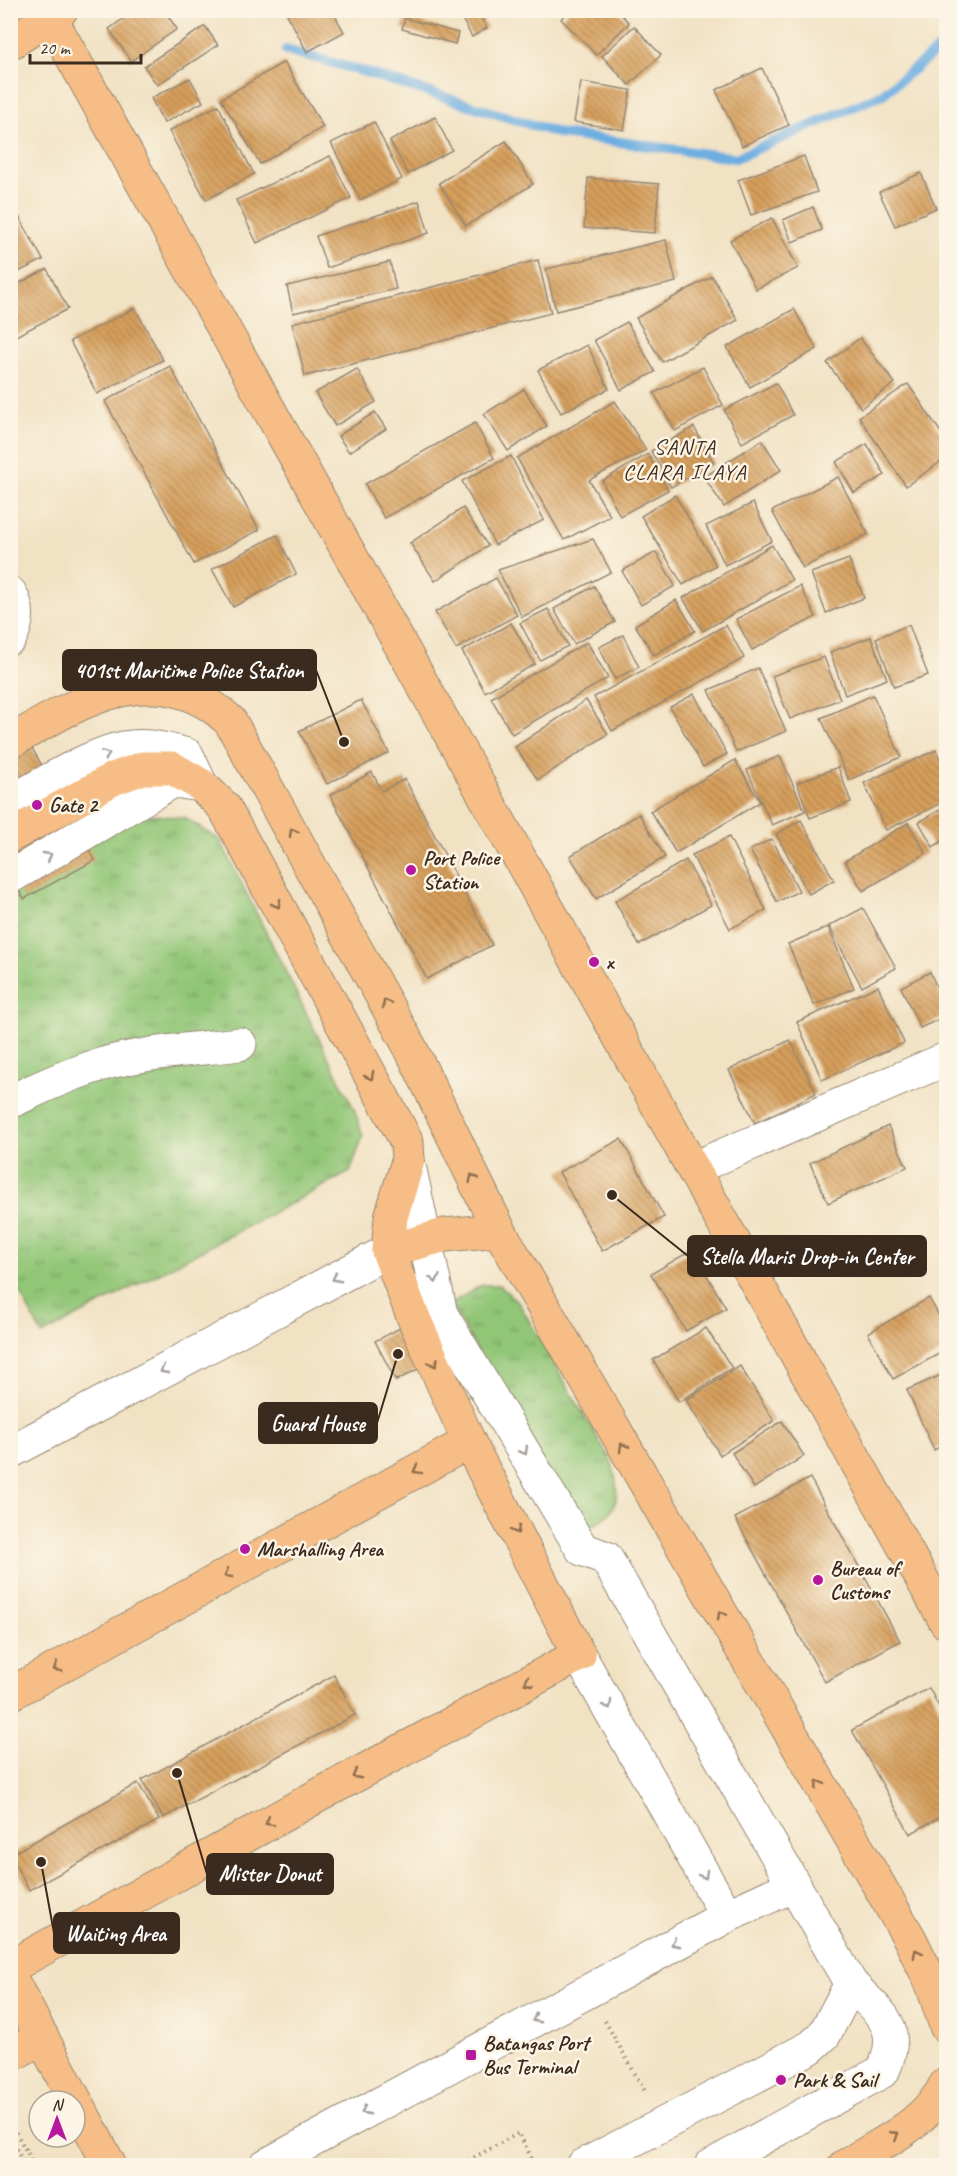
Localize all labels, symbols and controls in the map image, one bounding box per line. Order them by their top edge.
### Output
scale bar [30,27,141,65]
text: 20 m [39,37,72,59]
district label: SANTA CLARA ILAYA [623,433,747,486]
callout: 401st Maritime Police Station [63,650,316,690]
text: 401st Maritime Police Station [74,657,304,685]
one-way arrow [100,750,111,762]
place label: Gate 2 [49,792,100,818]
marker: Gate 2 [30,798,44,812]
one-way arrow [289,828,300,838]
place label: Port Police Station [423,845,501,895]
one-way arrow [42,851,52,863]
marker: Port Police Station [404,863,418,877]
one-way arrow [270,898,281,908]
place label: x [606,949,615,975]
marker: x [587,955,601,969]
one-way arrow [382,999,393,1010]
one-way arrow [363,1069,374,1080]
one-way arrow [469,1173,481,1184]
callout: Stella Maris Drop-in Center [688,1236,926,1276]
text: Stella Maris Drop-in Center [700,1243,917,1271]
one-way arrow [332,1271,343,1282]
one-way arrow [427,1274,440,1284]
one-way arrow [427,1357,439,1368]
one-way arrow [160,1363,171,1374]
callout: Guard House [259,1403,377,1443]
text: Guard House [271,1410,367,1438]
one-way arrow [619,1443,630,1453]
one-way arrow [516,1445,528,1455]
one-way arrow [413,1463,423,1474]
one-way arrow [509,1524,520,1534]
place label: Marshalling Area [257,1536,384,1562]
marker: Marshalling Area [238,1542,252,1556]
place label: Bureau of Customs [830,1555,904,1605]
one-way arrow [224,1567,234,1578]
marker: Bureau of Customs [811,1573,825,1587]
one-way arrow [717,1611,728,1621]
one-way arrow [53,1661,63,1672]
one-way arrow [523,1675,534,1686]
one-way arrow [601,1699,612,1710]
one-way arrow [352,1768,362,1779]
one-way arrow [815,1780,826,1790]
one-way arrow [265,1815,276,1826]
callout: Mister Donut [207,1854,333,1894]
text: Mister Donut [219,1860,324,1888]
one-way arrow [697,1869,708,1879]
callout: Waiting Area [54,1913,179,1953]
text: Waiting Area [66,1920,168,1948]
one-way arrow [671,1936,681,1947]
one-way arrow [912,1948,924,1959]
one-way arrow [532,2012,542,2023]
place label: Batangas Port Bus Terminal [483,2030,592,2080]
marker: Batangas Port Bus Terminal [464,2048,478,2062]
place label: Park & Sail [793,2067,880,2093]
marker: Park & Sail [774,2073,788,2087]
north arrow [27,2089,87,2149]
text: N [52,2095,65,2115]
one-way arrow [361,2104,371,2115]
one-way arrow [889,2130,899,2142]

